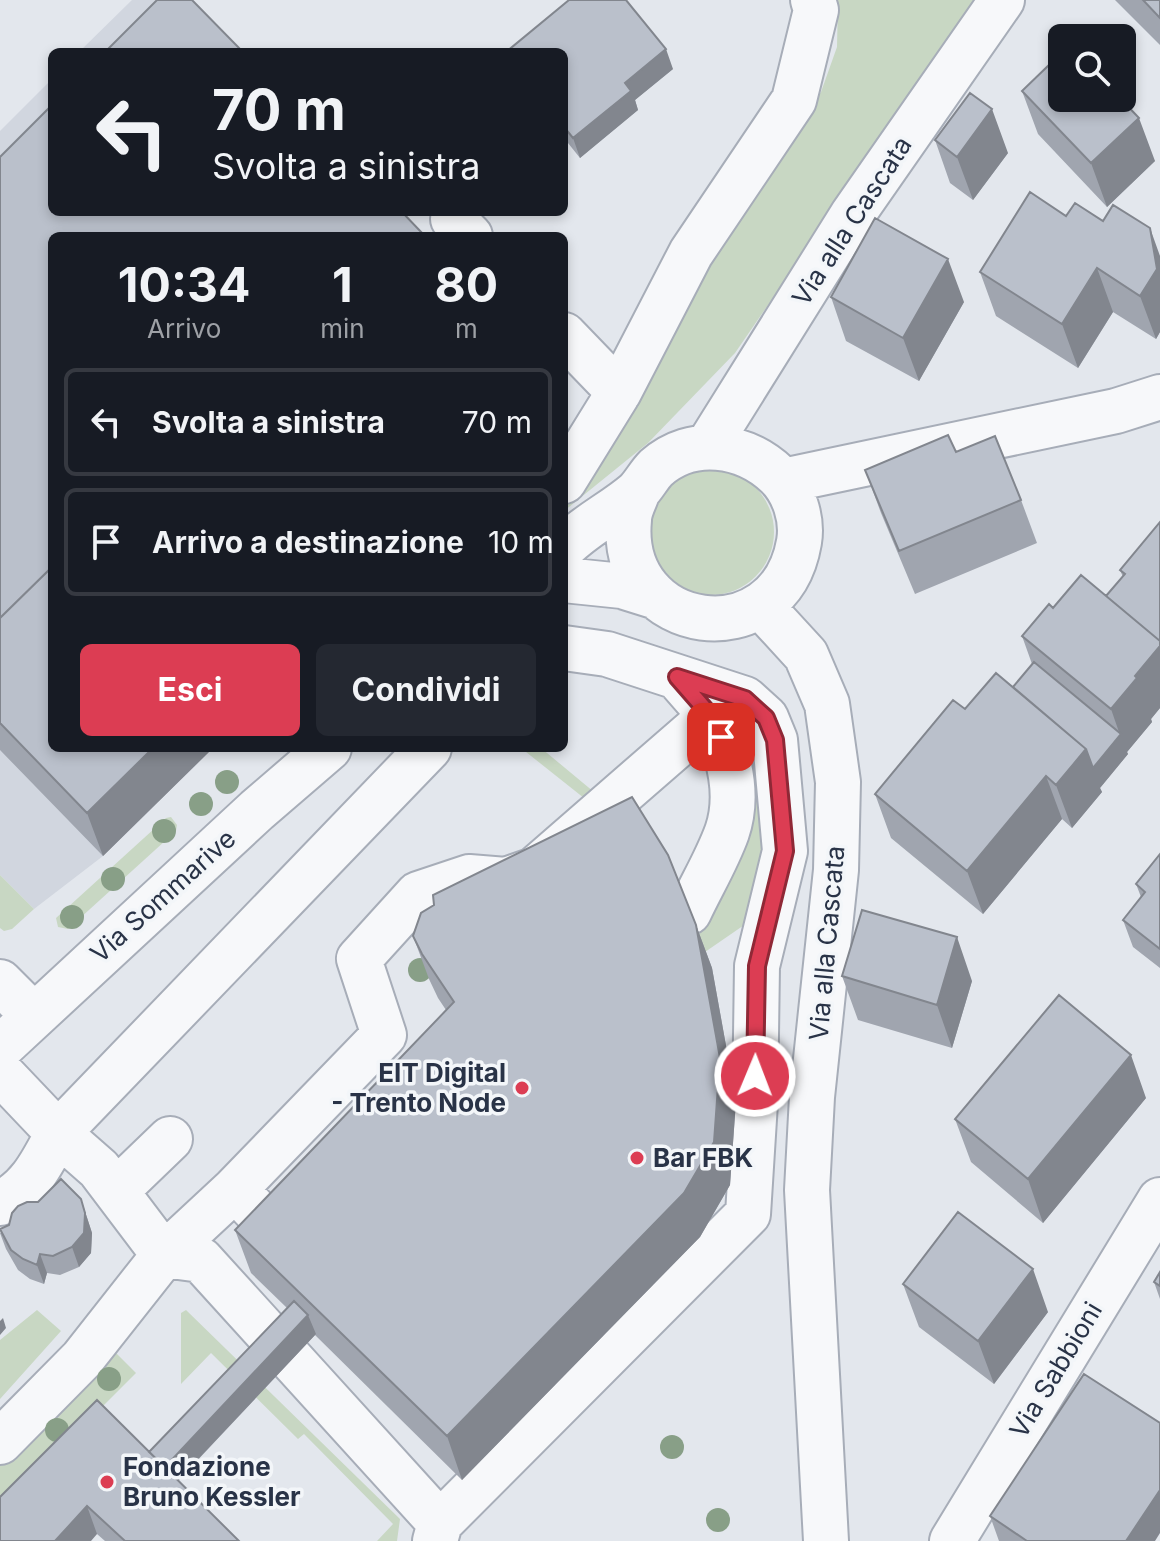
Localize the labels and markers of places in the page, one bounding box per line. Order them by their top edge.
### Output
pin [687,703,755,771]
place label: EIT Digital - Trento Node [331,1057,506,1118]
marker: EIT Digital - Trento Node [513,1079,531,1097]
place label: Bar FBK [653,1142,754,1173]
marker: Bar FBK [628,1149,646,1167]
place label: Fondazione Bruno Kessler [123,1451,301,1512]
marker: Fondazione Bruno Kessler [98,1473,116,1491]

